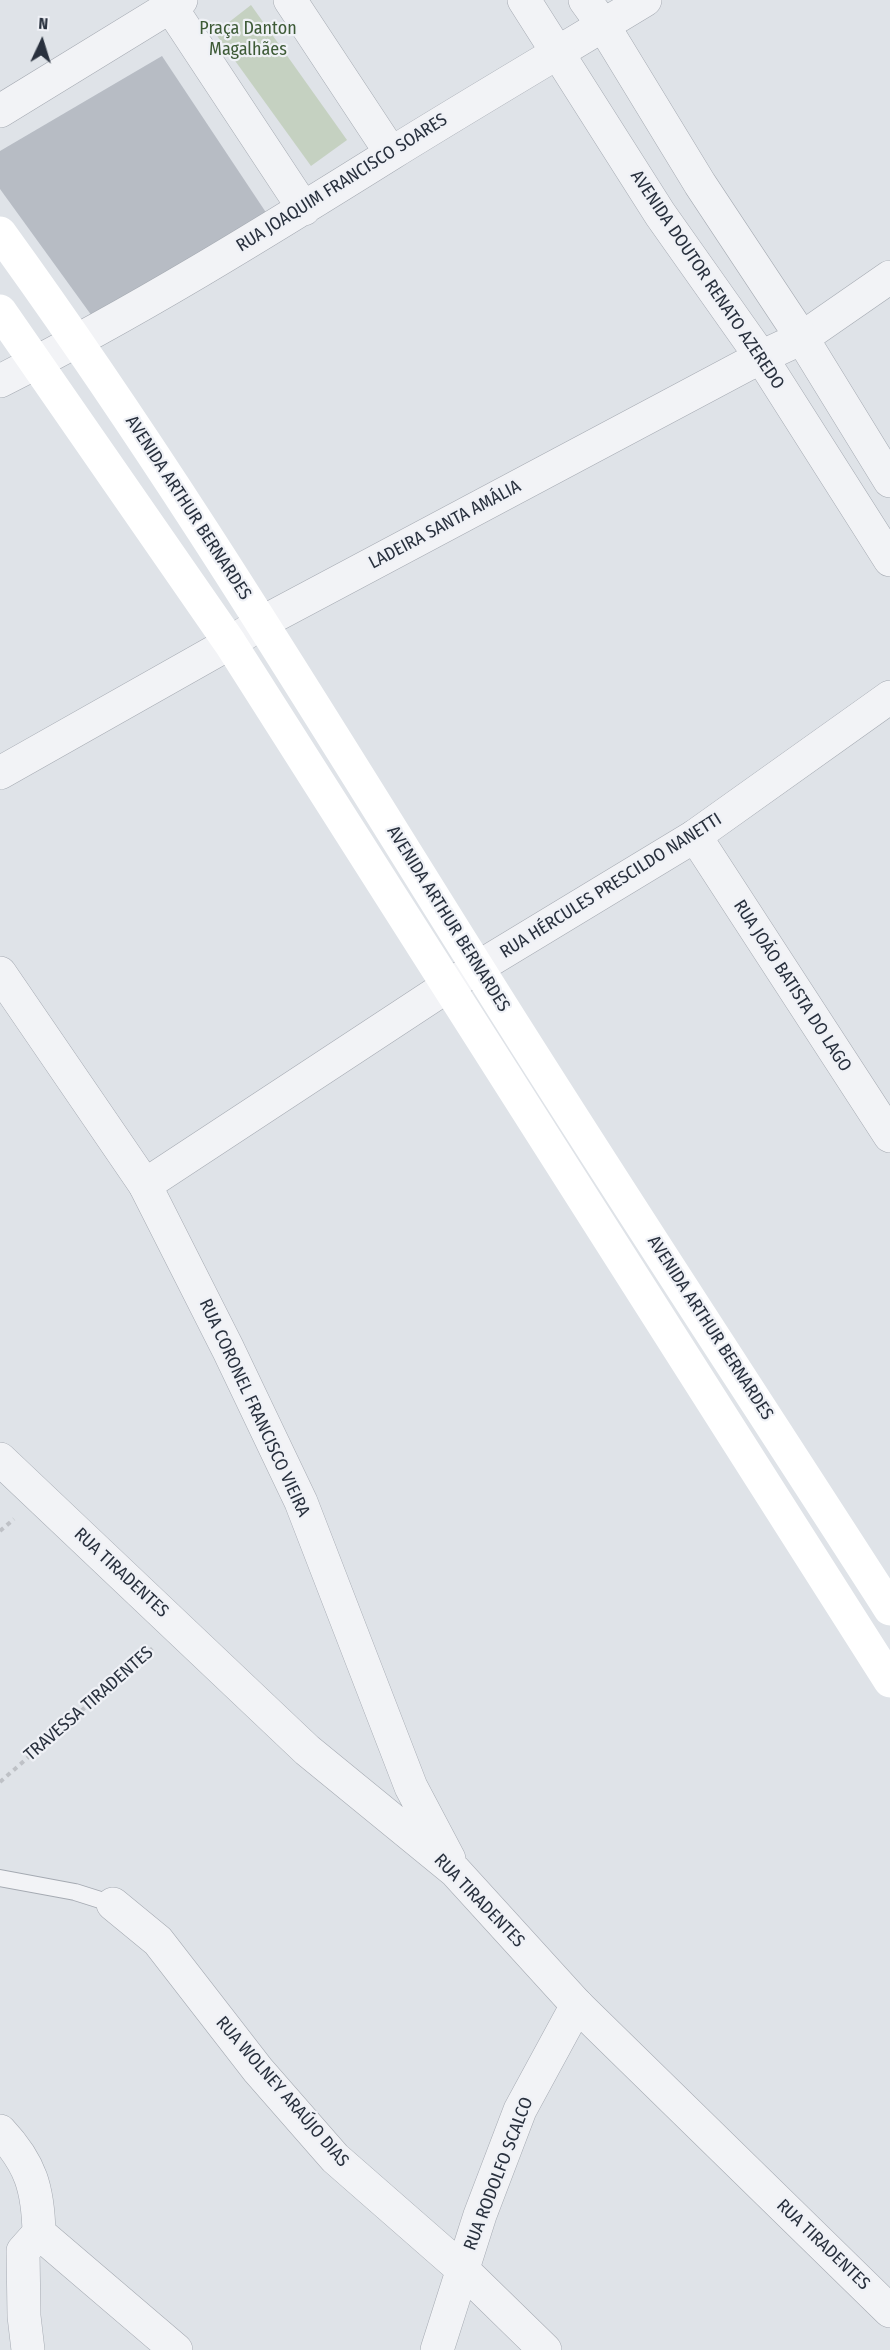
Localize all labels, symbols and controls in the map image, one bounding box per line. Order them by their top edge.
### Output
north arrow [12,12,72,72]
text: N [38,14,49,33]
park label: Praça Danton Magalhães [199,18,297,60]
street label: RUA JOAQUIM FRANCISCO SOARES [233,109,451,257]
street label: AVENIDA DOUTOR RENATO AZEREDO [626,167,788,393]
street label: AVENIDA ARTHUR BERNARDES [120,412,256,604]
street label: LADEIRA SANTA AMÁLIA [365,476,525,574]
street label: RUA HÉRCULES PRESCILDO NANETTI [496,809,726,963]
street label: AVENIDA ARTHUR BERNARDES [382,822,514,1016]
street label: RUA JOÃO BATISTA DO LAGO [728,896,856,1076]
street label: AVENIDA ARTHUR BERNARDES [642,1232,778,1424]
street label: RUA CORONEL FRANCISCO VIEIRA [194,1296,314,1520]
street label: RUA TIRADENTES [69,1524,173,1622]
street label: TRAVESSA TIRADENTES [20,1642,158,1766]
street label: RUA TIRADENTES [429,1850,529,1952]
street label: RUA WOLNEY ARAÚJO DIAS [211,2012,353,2172]
street label: RUA RODOLFO SCALCO [460,2094,538,2254]
street label: RUA TIRADENTES [772,2195,874,2295]

